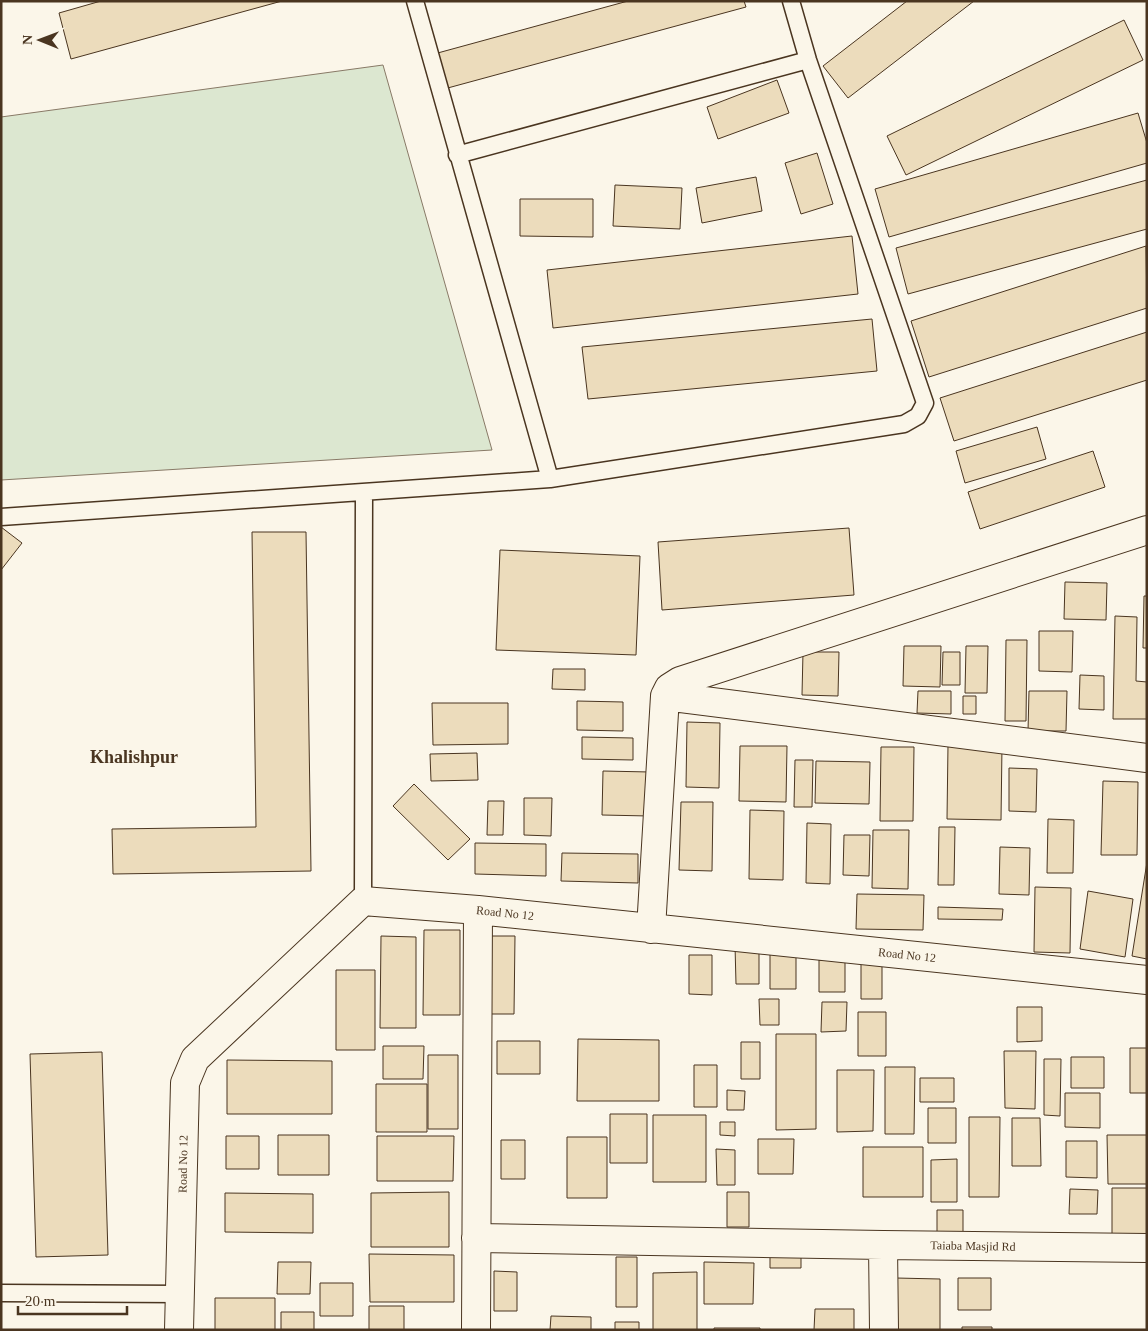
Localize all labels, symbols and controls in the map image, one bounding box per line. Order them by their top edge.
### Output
north arrow [15,15,65,65]
text: N [20,35,35,45]
district label: Khalishpur [90,747,178,767]
street label: Road No 12 [475,903,535,923]
street label: Road No 12 [877,945,937,965]
street label: Road No 12 [175,1135,191,1193]
street label: Taiaba Masjid Rd [930,1238,1016,1254]
scale bar [18,1284,126,1316]
text: 20 m [25,1293,56,1309]

